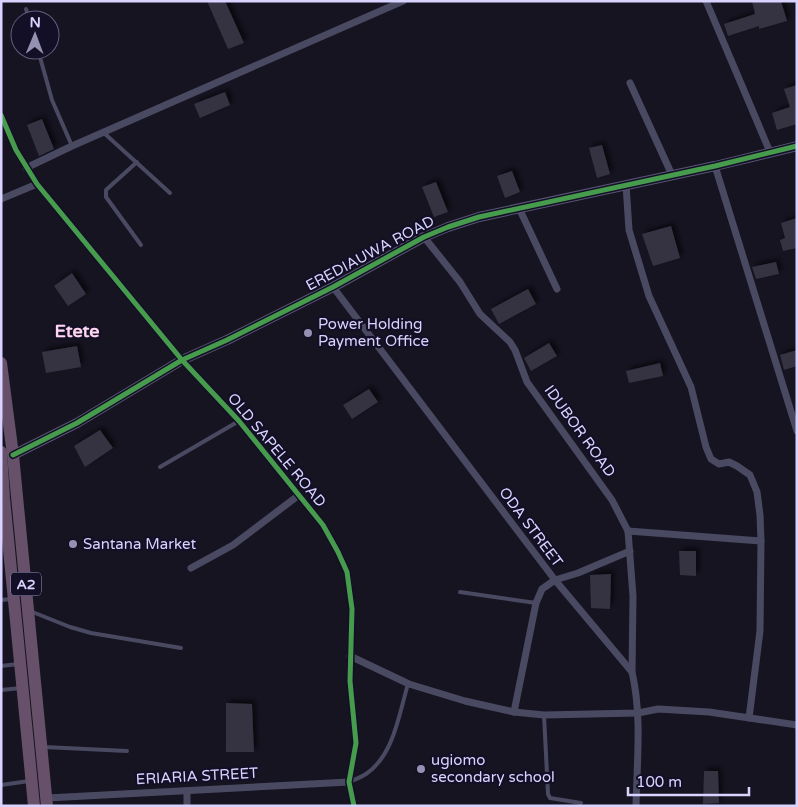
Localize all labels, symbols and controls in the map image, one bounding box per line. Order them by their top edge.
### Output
north arrow [10,10,60,60]
text: N [29,14,41,31]
street label: EREDIAUWA ROAD [303,211,437,295]
place label: Power Holding Payment Office [318,315,429,350]
district label: Etete [54,320,100,342]
marker: Power Holding Payment Office [302,327,314,339]
street label: IDUBOR ROAD [541,382,619,480]
street label: OLD SAPELE ROAD [224,389,330,511]
street label: ODA STREET [495,484,567,570]
place label: Santana Market [83,535,196,553]
marker: Santana Market [67,538,79,550]
road number: A2 [11,572,41,596]
place label: ugiomo secondary school [431,751,555,786]
marker: ugiomo secondary school [415,763,427,775]
street label: ERIARIA STREET [135,764,259,788]
scale bar [628,764,749,796]
text: 100 m [636,773,682,791]

